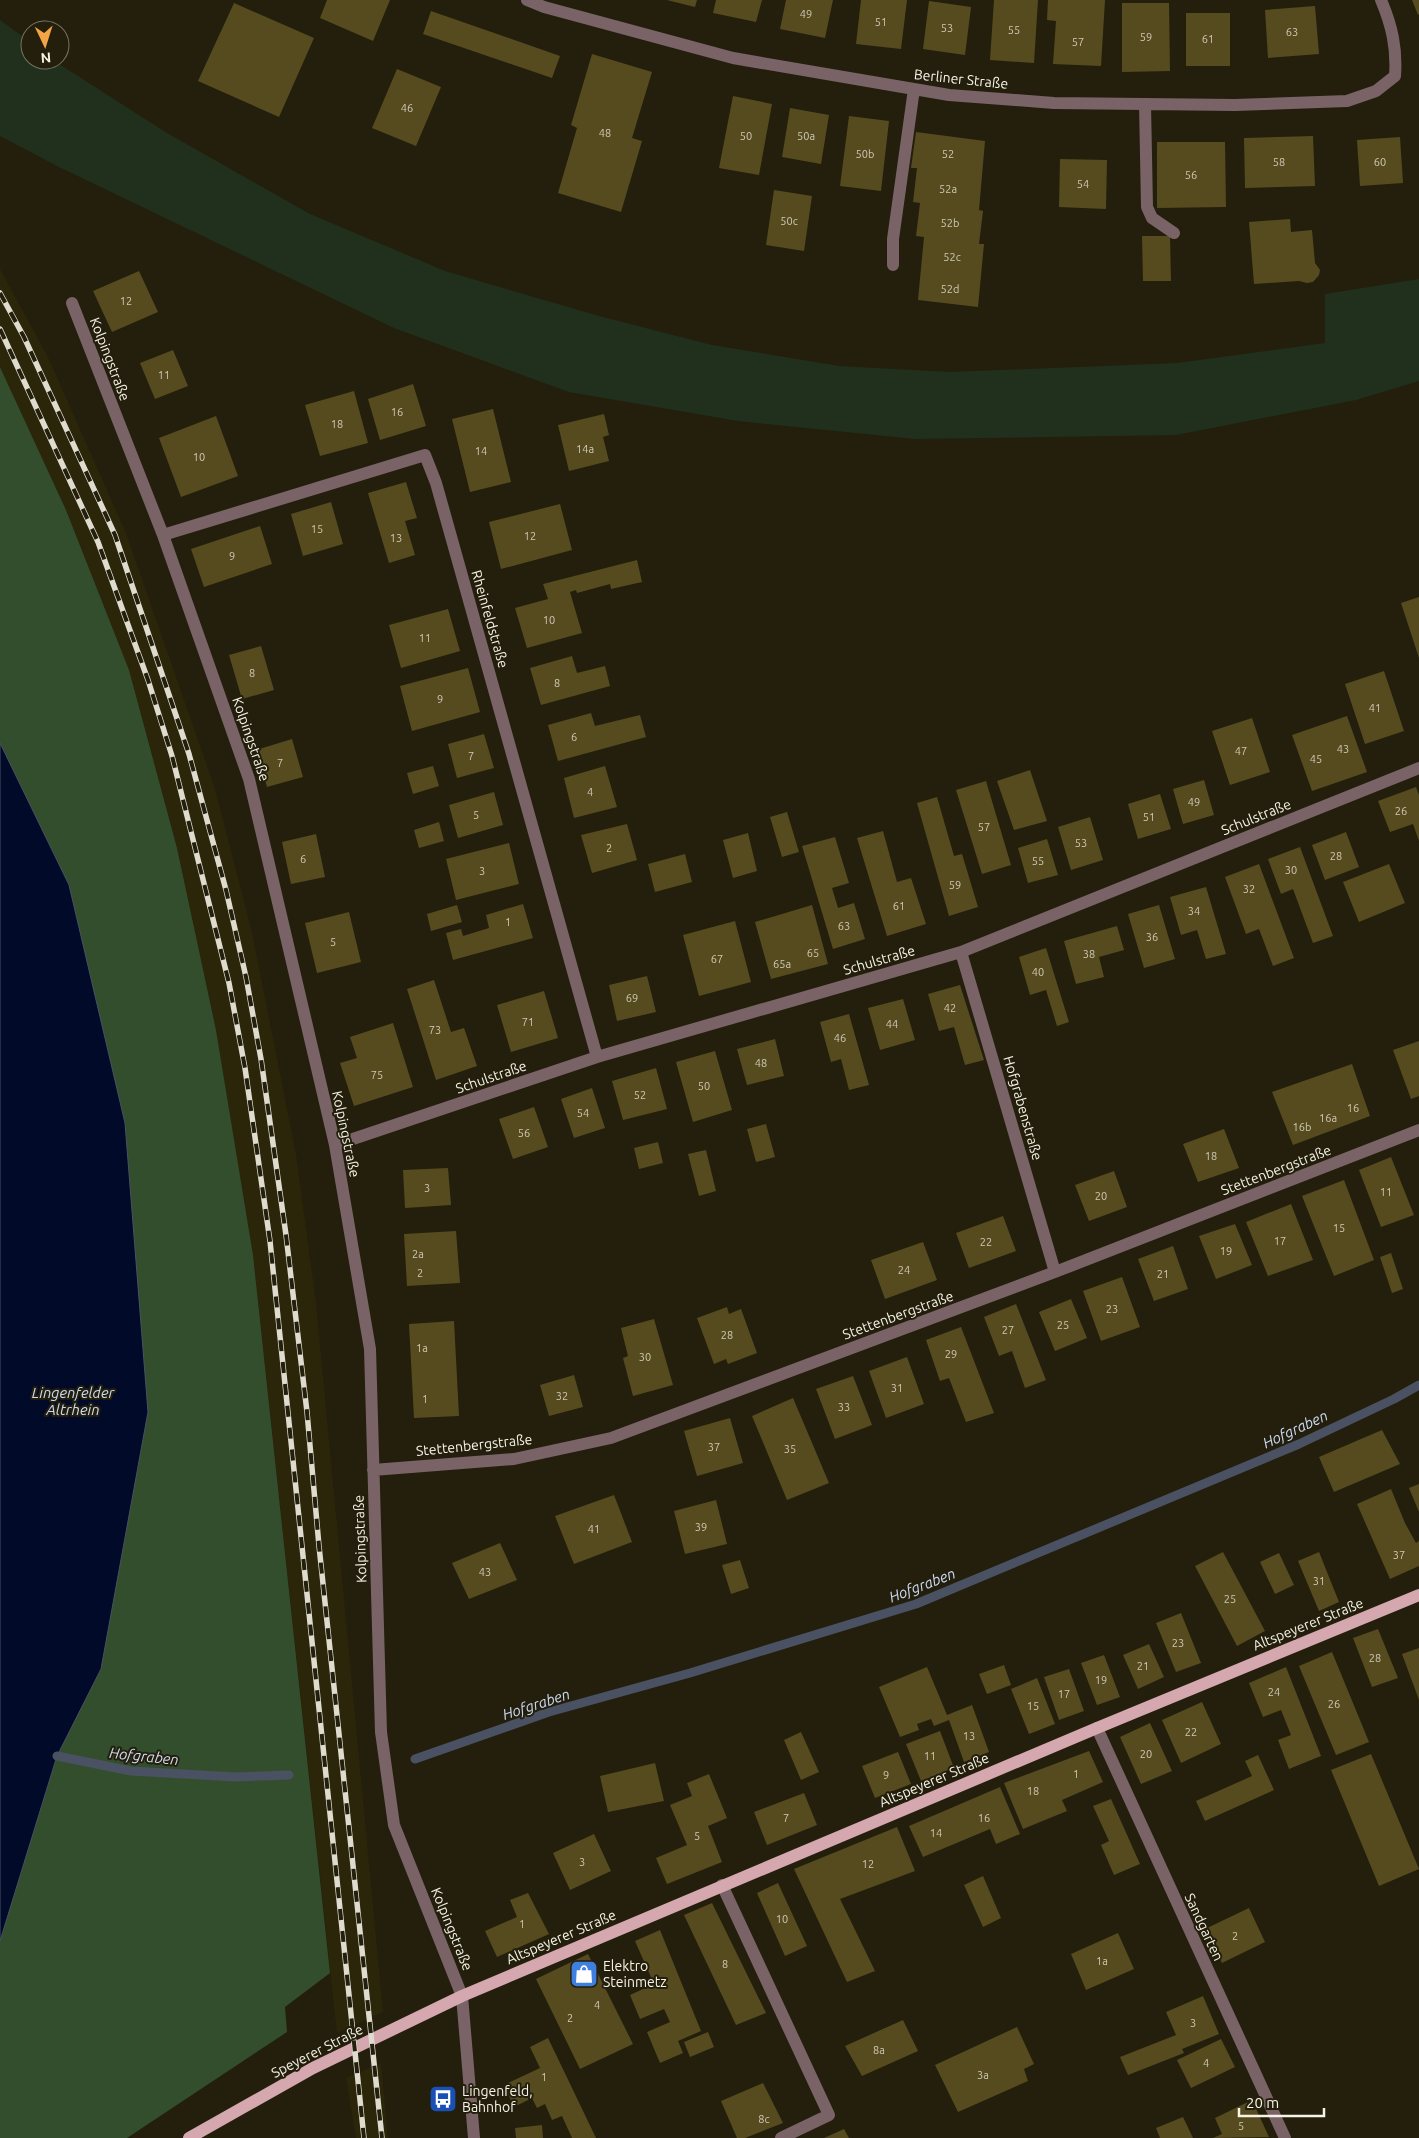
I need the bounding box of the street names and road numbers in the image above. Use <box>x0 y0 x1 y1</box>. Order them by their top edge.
street label: Berliner Straße <box>913 66 1009 92</box>
street label: Kolpingstraße <box>87 315 133 403</box>
street label: Rheinfeldstraße <box>468 568 512 670</box>
street label: Kolpingstraße <box>229 695 273 783</box>
street label: Schulstraße <box>1219 796 1293 838</box>
street label: Schulstraße <box>841 942 917 978</box>
street label: Hofgrabenstraße <box>1000 1054 1046 1162</box>
street label: Schulstraße <box>454 1057 528 1097</box>
street label: Kolpingstraße <box>329 1089 363 1179</box>
street label: Stettenbergstraße <box>1219 1142 1333 1198</box>
street label: Stettenbergstraße <box>840 1288 956 1342</box>
street label: Stettenbergstraße <box>415 1431 533 1459</box>
street label: Kolpingstraße <box>350 1495 370 1583</box>
street label: Altspeyerer Straße <box>1250 1595 1366 1653</box>
street label: Altspeyerer Straße <box>877 1750 991 1810</box>
street label: Kolpingstraße <box>428 1885 476 1973</box>
street label: Sandgarten <box>1181 1891 1227 1963</box>
street label: Altspeyerer Straße <box>504 1907 618 1967</box>
street label: Speyerer Straße <box>268 2021 366 2081</box>

